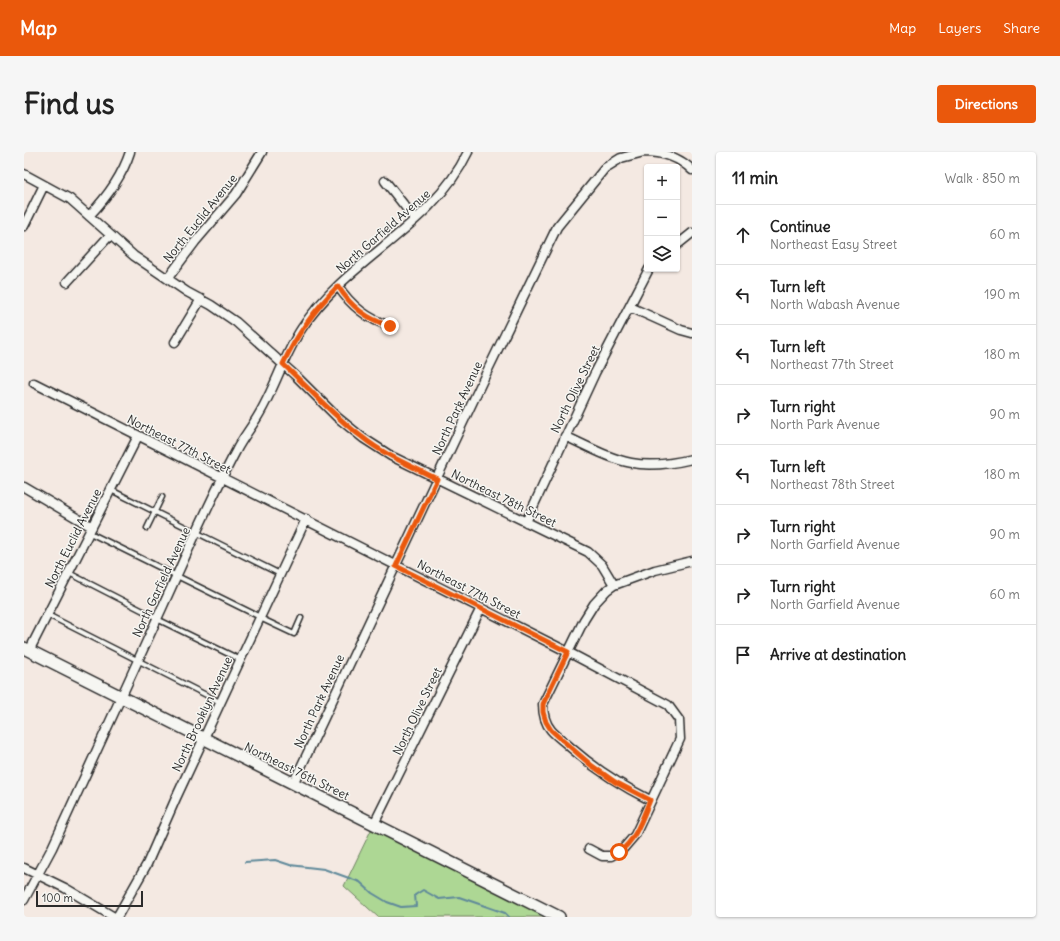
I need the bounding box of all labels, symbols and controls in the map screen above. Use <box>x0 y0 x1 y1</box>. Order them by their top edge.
text: Map <box>20 16 57 40</box>
text: Map <box>889 19 916 37</box>
text: Layers <box>938 19 981 37</box>
text: Share <box>1003 19 1040 37</box>
button: Directions <box>937 85 1036 123</box>
text: Find us <box>24 86 115 122</box>
map controls <box>644 164 680 272</box>
button: + <box>644 164 680 200</box>
text: 11 min <box>732 167 778 189</box>
text: Walk · 850 m <box>945 170 1020 187</box>
street label: North Euclid Avenue <box>160 171 240 265</box>
street label: North Garfield Avenue <box>333 186 433 276</box>
button: − <box>644 200 680 236</box>
text: Continue <box>770 217 831 236</box>
icon: ahead <box>732 224 754 246</box>
text: 60 m <box>989 226 1020 243</box>
button: layers <box>644 236 680 272</box>
text: Northeast Easy Street <box>770 236 897 253</box>
text: Turn left <box>770 277 825 296</box>
icon: left <box>732 284 754 306</box>
text: 190 m <box>984 286 1020 303</box>
text: North Wabash Avenue <box>770 296 900 313</box>
route end <box>381 317 399 335</box>
text: Turn left <box>770 337 825 356</box>
street label: North Olive Street <box>547 343 603 435</box>
icon: left <box>732 344 754 366</box>
text: 180 m <box>984 346 1020 363</box>
text: Northeast 77th Street <box>770 356 894 373</box>
street label: North Park Avenue <box>429 359 485 457</box>
text: Turn right <box>770 397 835 416</box>
icon: right <box>732 404 754 426</box>
text: 90 m <box>989 406 1020 423</box>
street label: Northeast 77th Street <box>125 411 233 477</box>
text: North Park Avenue <box>770 416 880 433</box>
text: Turn left <box>770 457 825 476</box>
icon: left <box>732 464 754 486</box>
street label: Northeast 78th Street <box>449 466 559 530</box>
text: 180 m <box>984 466 1020 483</box>
text: Northeast 78th Street <box>770 476 895 493</box>
street label: North Euclid Avenue <box>42 486 104 590</box>
text: Turn right <box>770 517 835 536</box>
street label: North Garfield Avenue <box>129 524 193 640</box>
icon: right <box>732 524 754 546</box>
text: 90 m <box>989 526 1020 543</box>
text: North Garfield Avenue <box>770 536 900 553</box>
street label: Northeast 77th Street <box>415 556 523 622</box>
text: Turn right <box>770 577 835 596</box>
icon: right <box>732 584 754 606</box>
text: 60 m <box>989 586 1020 603</box>
text: North Garfield Avenue <box>770 596 900 613</box>
icon: arrive <box>732 644 754 666</box>
text: Arrive at destination <box>770 645 906 664</box>
street label: North Park Avenue <box>291 652 347 750</box>
street label: North Brooklyn Avenue <box>169 654 235 774</box>
street label: North Olive Street <box>389 665 445 757</box>
street label: Northeast 76th Street <box>242 739 352 803</box>
route start <box>610 843 628 861</box>
scale bar <box>36 889 143 908</box>
text: 100 m <box>42 891 73 905</box>

